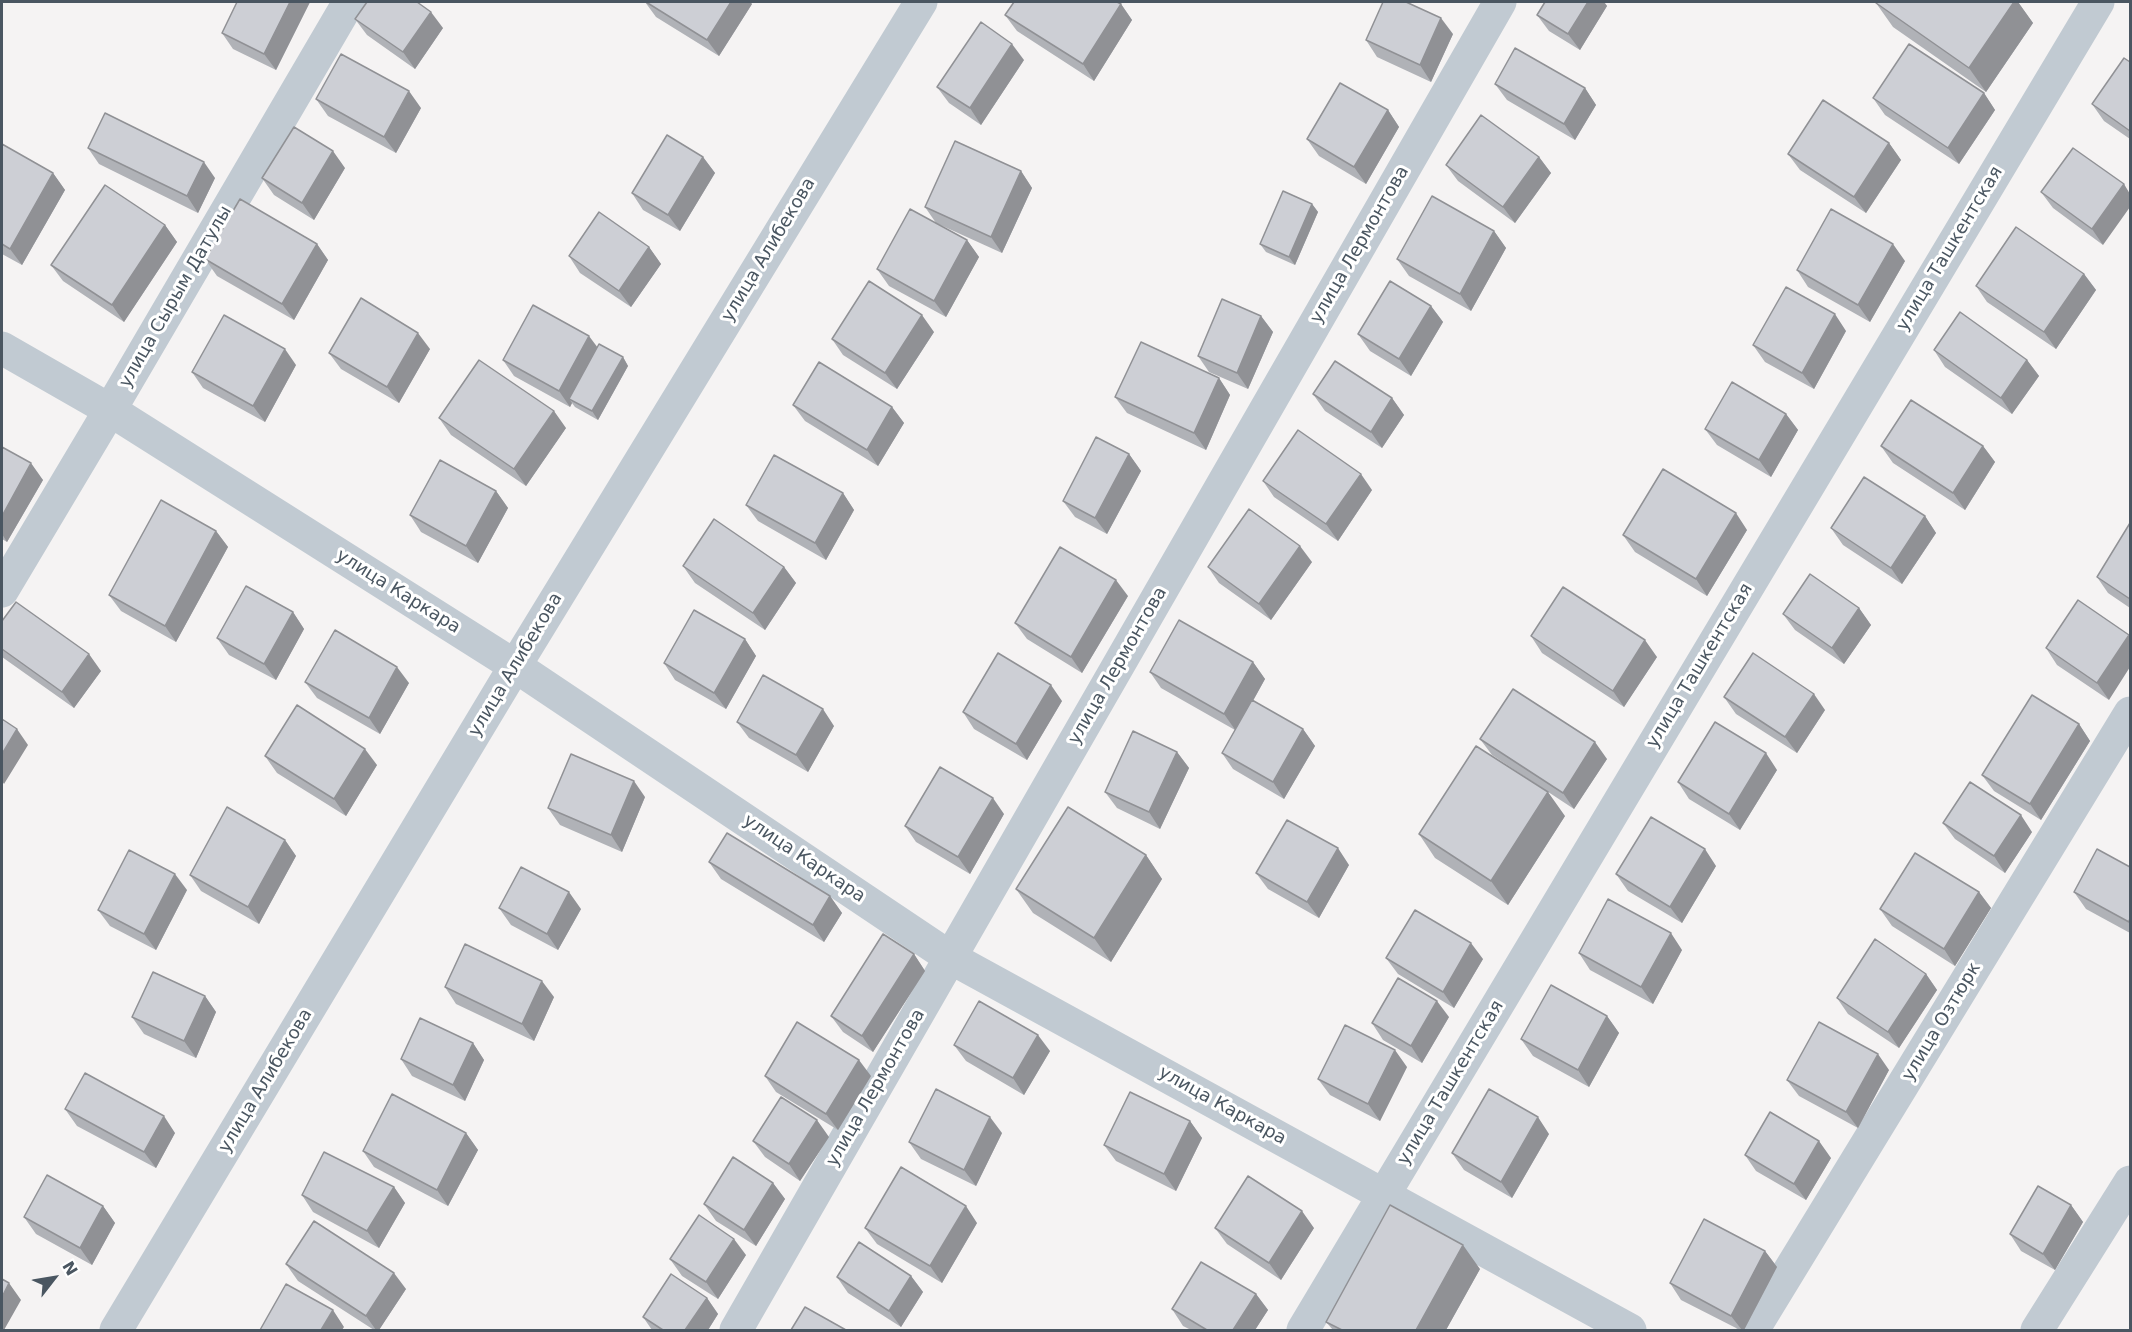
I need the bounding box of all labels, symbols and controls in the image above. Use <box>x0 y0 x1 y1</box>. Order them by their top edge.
street label: улица Лермонтова <box>1306 162 1414 328</box>
street label: улица Ташкентская <box>1892 163 2008 335</box>
street label: улица Алибекова <box>717 174 821 326</box>
street label: улица Сырым Датулы <box>115 202 237 392</box>
street label: улица Каркара <box>332 545 464 639</box>
street label: улица Ташкентская <box>1642 580 1758 752</box>
street label: улица Лермонтова <box>1064 583 1172 749</box>
street label: улица Алибекова <box>464 589 568 741</box>
street label: улица Каркара <box>739 810 869 908</box>
street label: улица Озтюрк <box>1898 959 1986 1085</box>
street label: улица Ташкентская <box>1393 997 1509 1169</box>
street label: улица Алибекова <box>214 1005 318 1157</box>
street label: улица Лермонтова <box>822 1005 930 1171</box>
street label: улица Каркара <box>1154 1062 1290 1150</box>
north arrow <box>24 1248 84 1308</box>
text: N <box>58 1258 81 1279</box>

